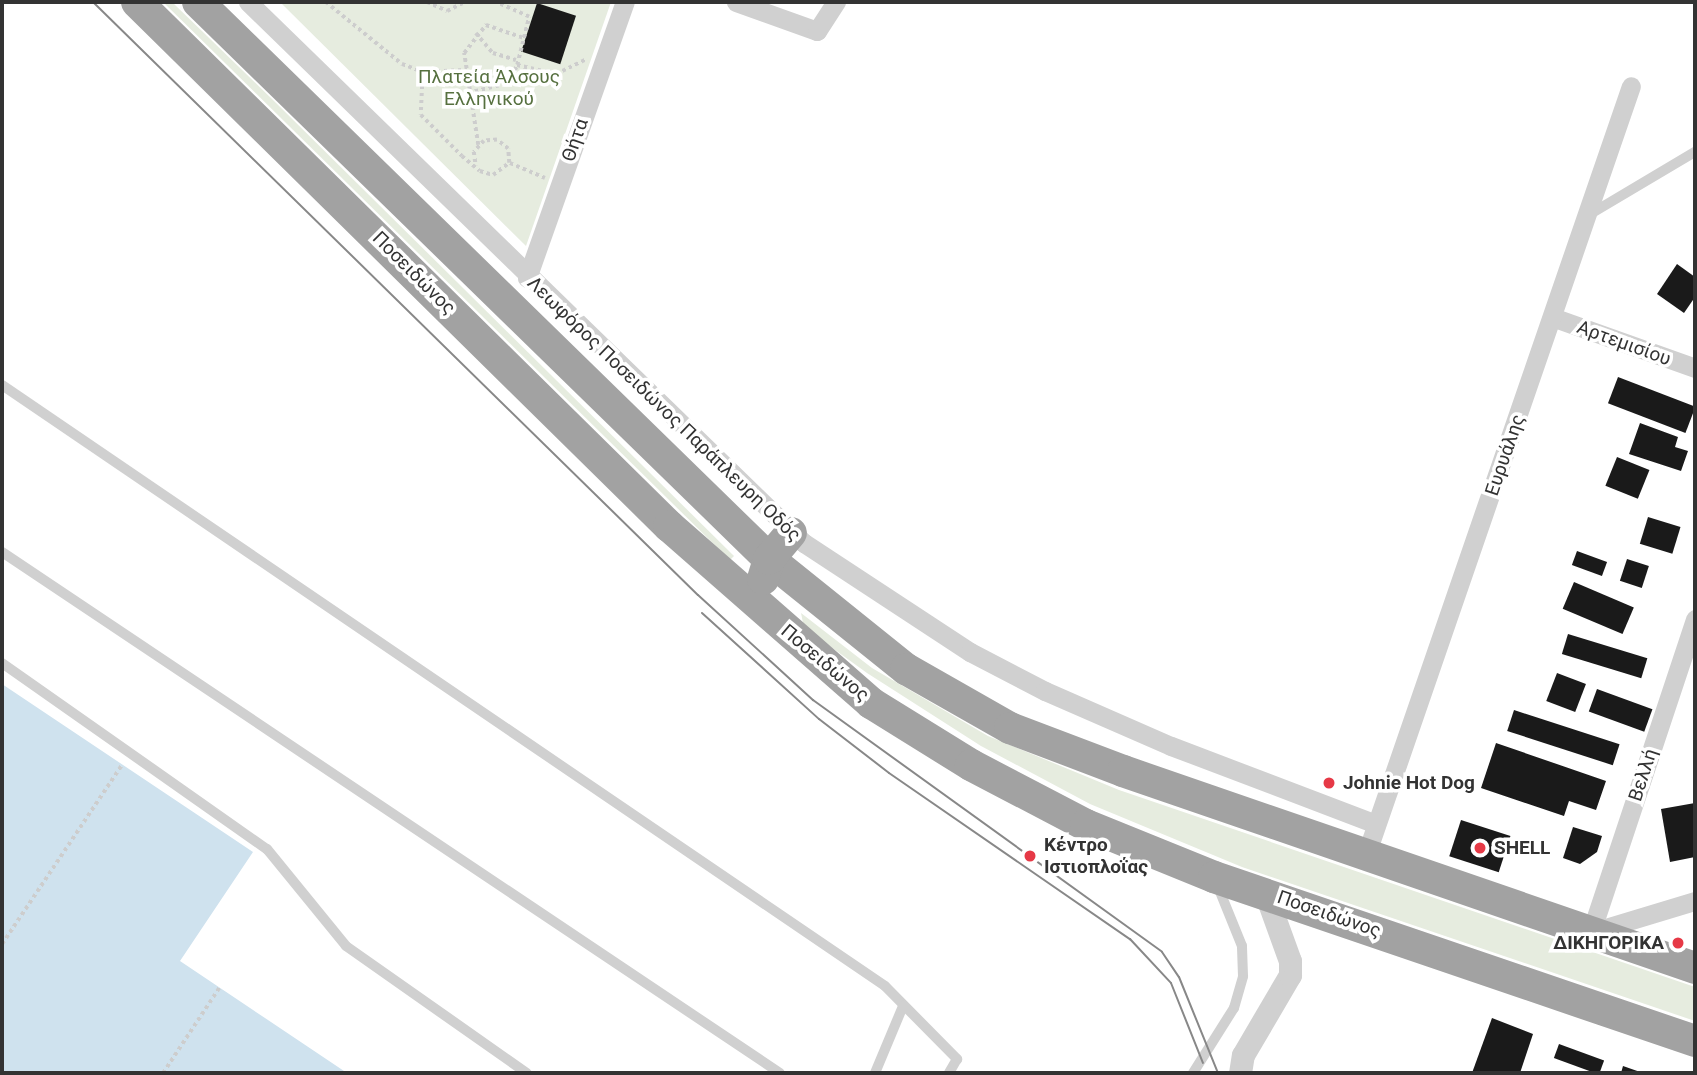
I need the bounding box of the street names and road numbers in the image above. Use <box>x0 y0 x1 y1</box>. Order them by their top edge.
street label: Θήτα <box>557 115 593 165</box>
street label: Ποσειδώνος <box>368 227 460 319</box>
street label: Λεωφόρος Ποσειδώνος Παράπλευρη Οδός <box>522 272 806 546</box>
street label: Αρτεμισίου <box>1574 316 1674 370</box>
street label: Ευρυάλης <box>1480 411 1530 499</box>
street label: Ποσειδώνος <box>776 620 874 706</box>
street label: Βελλή <box>1624 746 1662 804</box>
street label: Ποσειδώνος <box>1274 886 1384 942</box>

